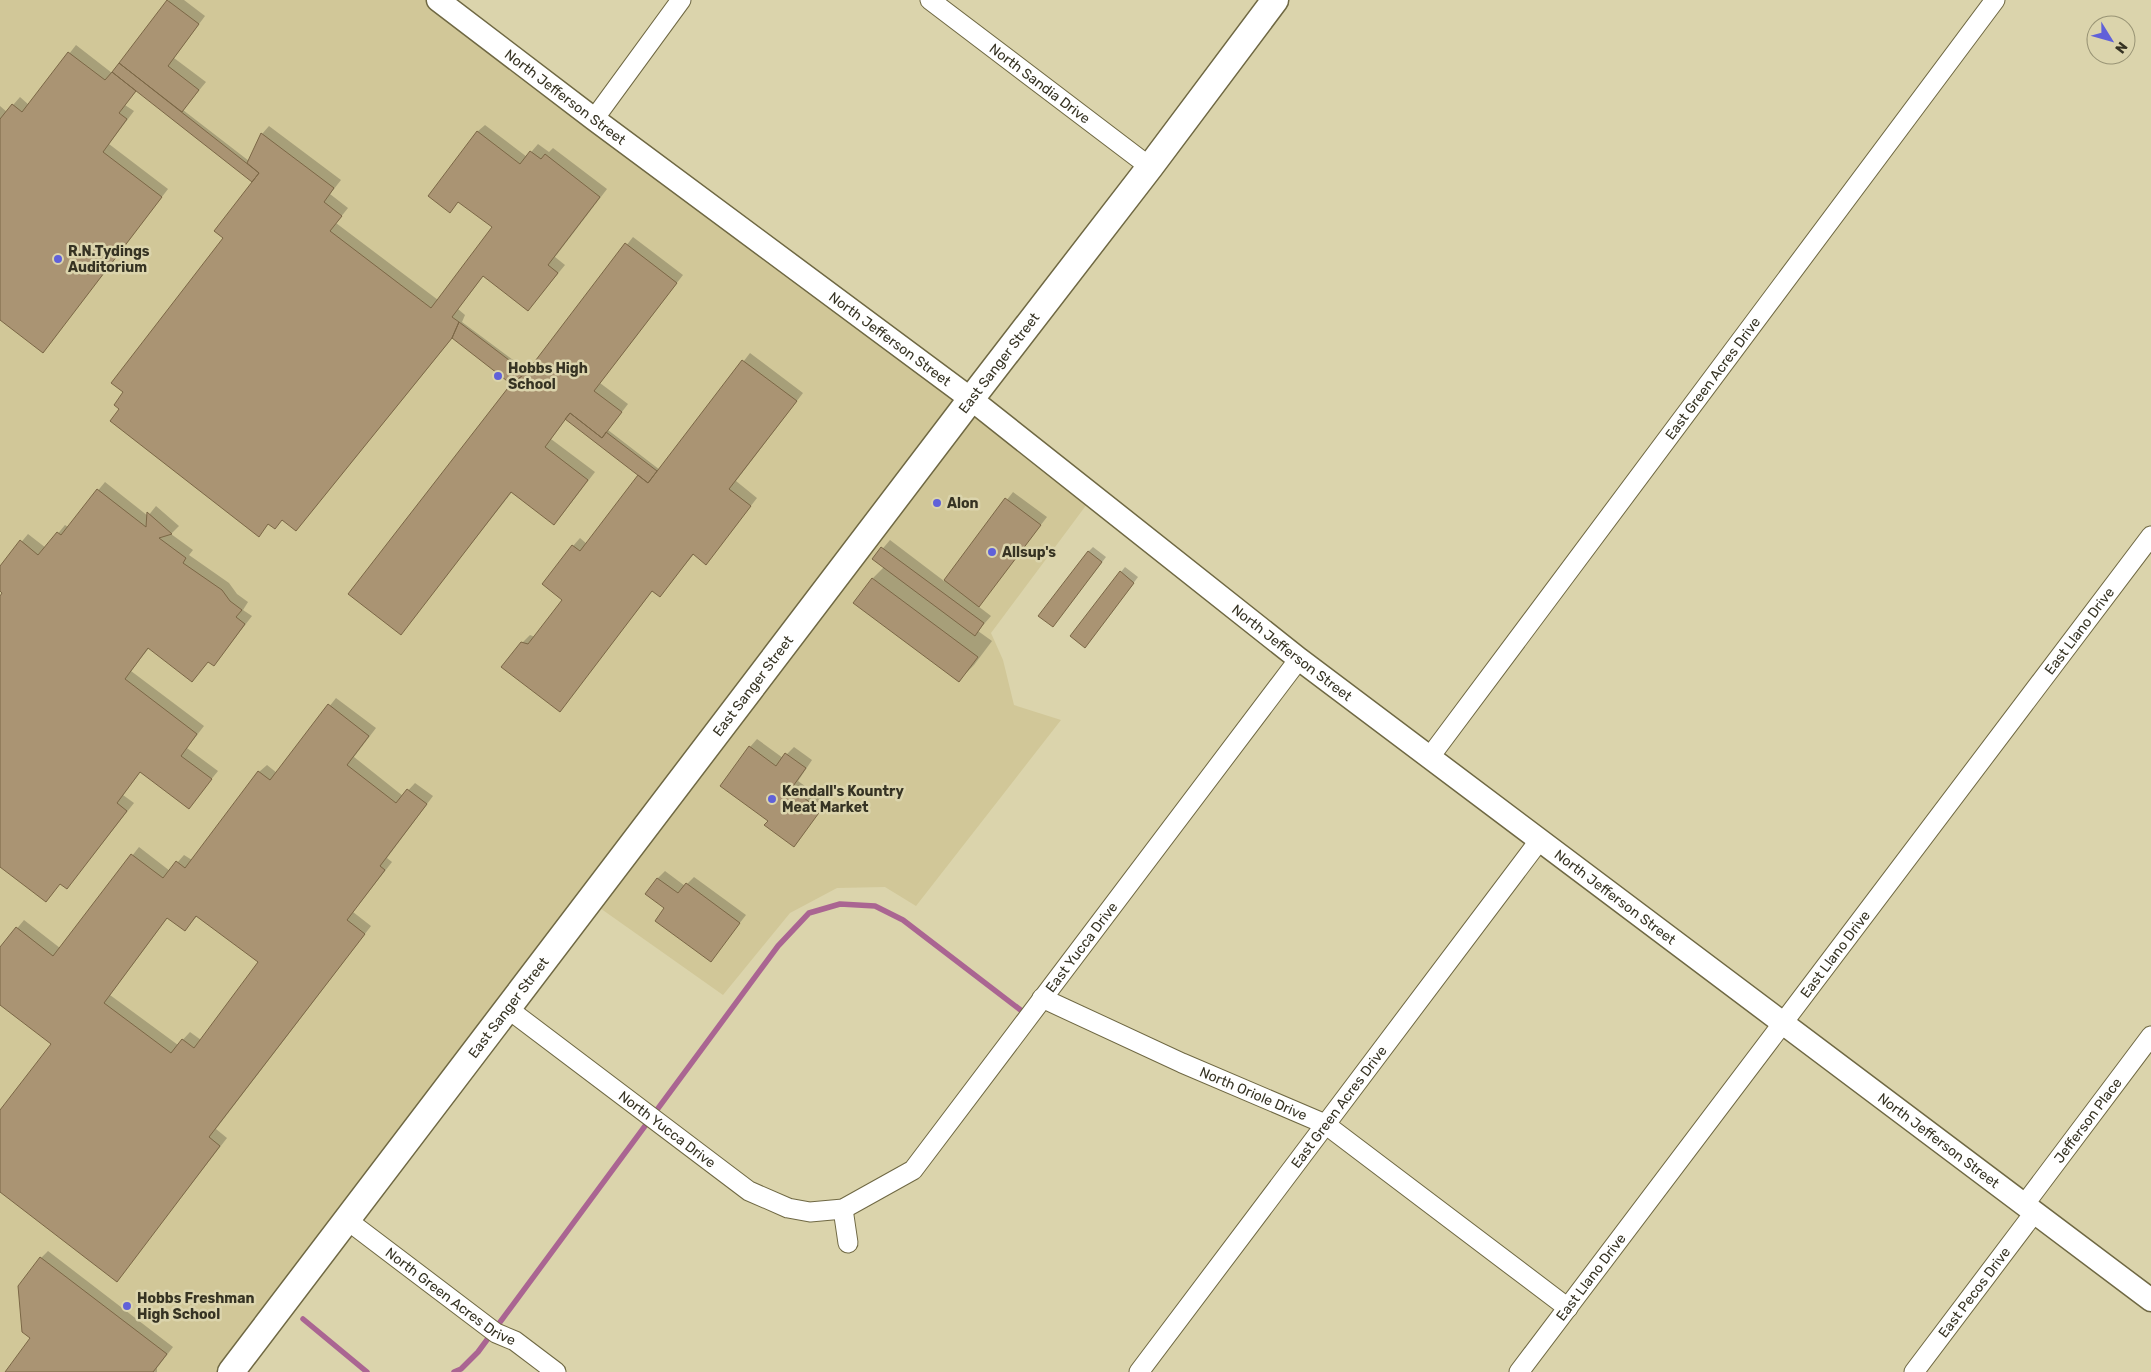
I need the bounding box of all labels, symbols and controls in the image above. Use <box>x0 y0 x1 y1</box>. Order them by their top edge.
north arrow <box>2086 15 2136 65</box>
text: N <box>2111 38 2131 57</box>
street label: North Sandia Drive <box>986 40 1094 127</box>
street label: North Jefferson Street <box>501 46 630 149</box>
place label: R.N.Tydings Auditorium <box>68 243 150 276</box>
marker: R.N.Tydings Auditorium <box>52 253 64 265</box>
street label: North Jefferson Street <box>826 288 955 390</box>
street label: East Sanger Street <box>955 309 1043 417</box>
street label: East Green Acres Drive <box>1661 313 1764 443</box>
place label: Hobbs High School <box>508 360 588 393</box>
marker: Hobbs High School <box>492 370 504 382</box>
place label: Alon <box>947 495 979 512</box>
marker: Alon <box>931 497 943 509</box>
place label: Allsup's <box>1002 544 1056 561</box>
marker: Allsup's <box>986 546 998 558</box>
street label: East Llano Drive <box>2041 584 2118 678</box>
street label: North Jefferson Street <box>1229 601 1356 705</box>
street label: East Sanger Street <box>709 632 797 740</box>
place label: Kendall's Kountry Meat Market <box>782 783 904 816</box>
marker: Kendall's Kountry Meat Market <box>766 793 778 805</box>
street label: North Jefferson Street <box>1551 846 1680 948</box>
street label: East Yucca Drive <box>1042 898 1121 996</box>
street label: East Llano Drive <box>1797 907 1874 1001</box>
street label: East Sanger Street <box>464 953 552 1061</box>
street label: East Green Acres Drive <box>1287 1042 1390 1171</box>
street label: North Oriole Drive <box>1197 1063 1310 1124</box>
street label: Jefferson Place <box>2050 1074 2125 1166</box>
street label: North Yucca Drive <box>615 1087 719 1171</box>
street label: North Jefferson Street <box>1875 1089 2003 1192</box>
street label: East Llano Drive <box>1552 1230 1629 1324</box>
street label: East Pecos Drive <box>1935 1243 2014 1341</box>
street label: North Green Acres Drive <box>382 1244 518 1349</box>
place label: Hobbs Freshman High School <box>137 1290 254 1323</box>
marker: Hobbs Freshman High School <box>121 1300 133 1312</box>

